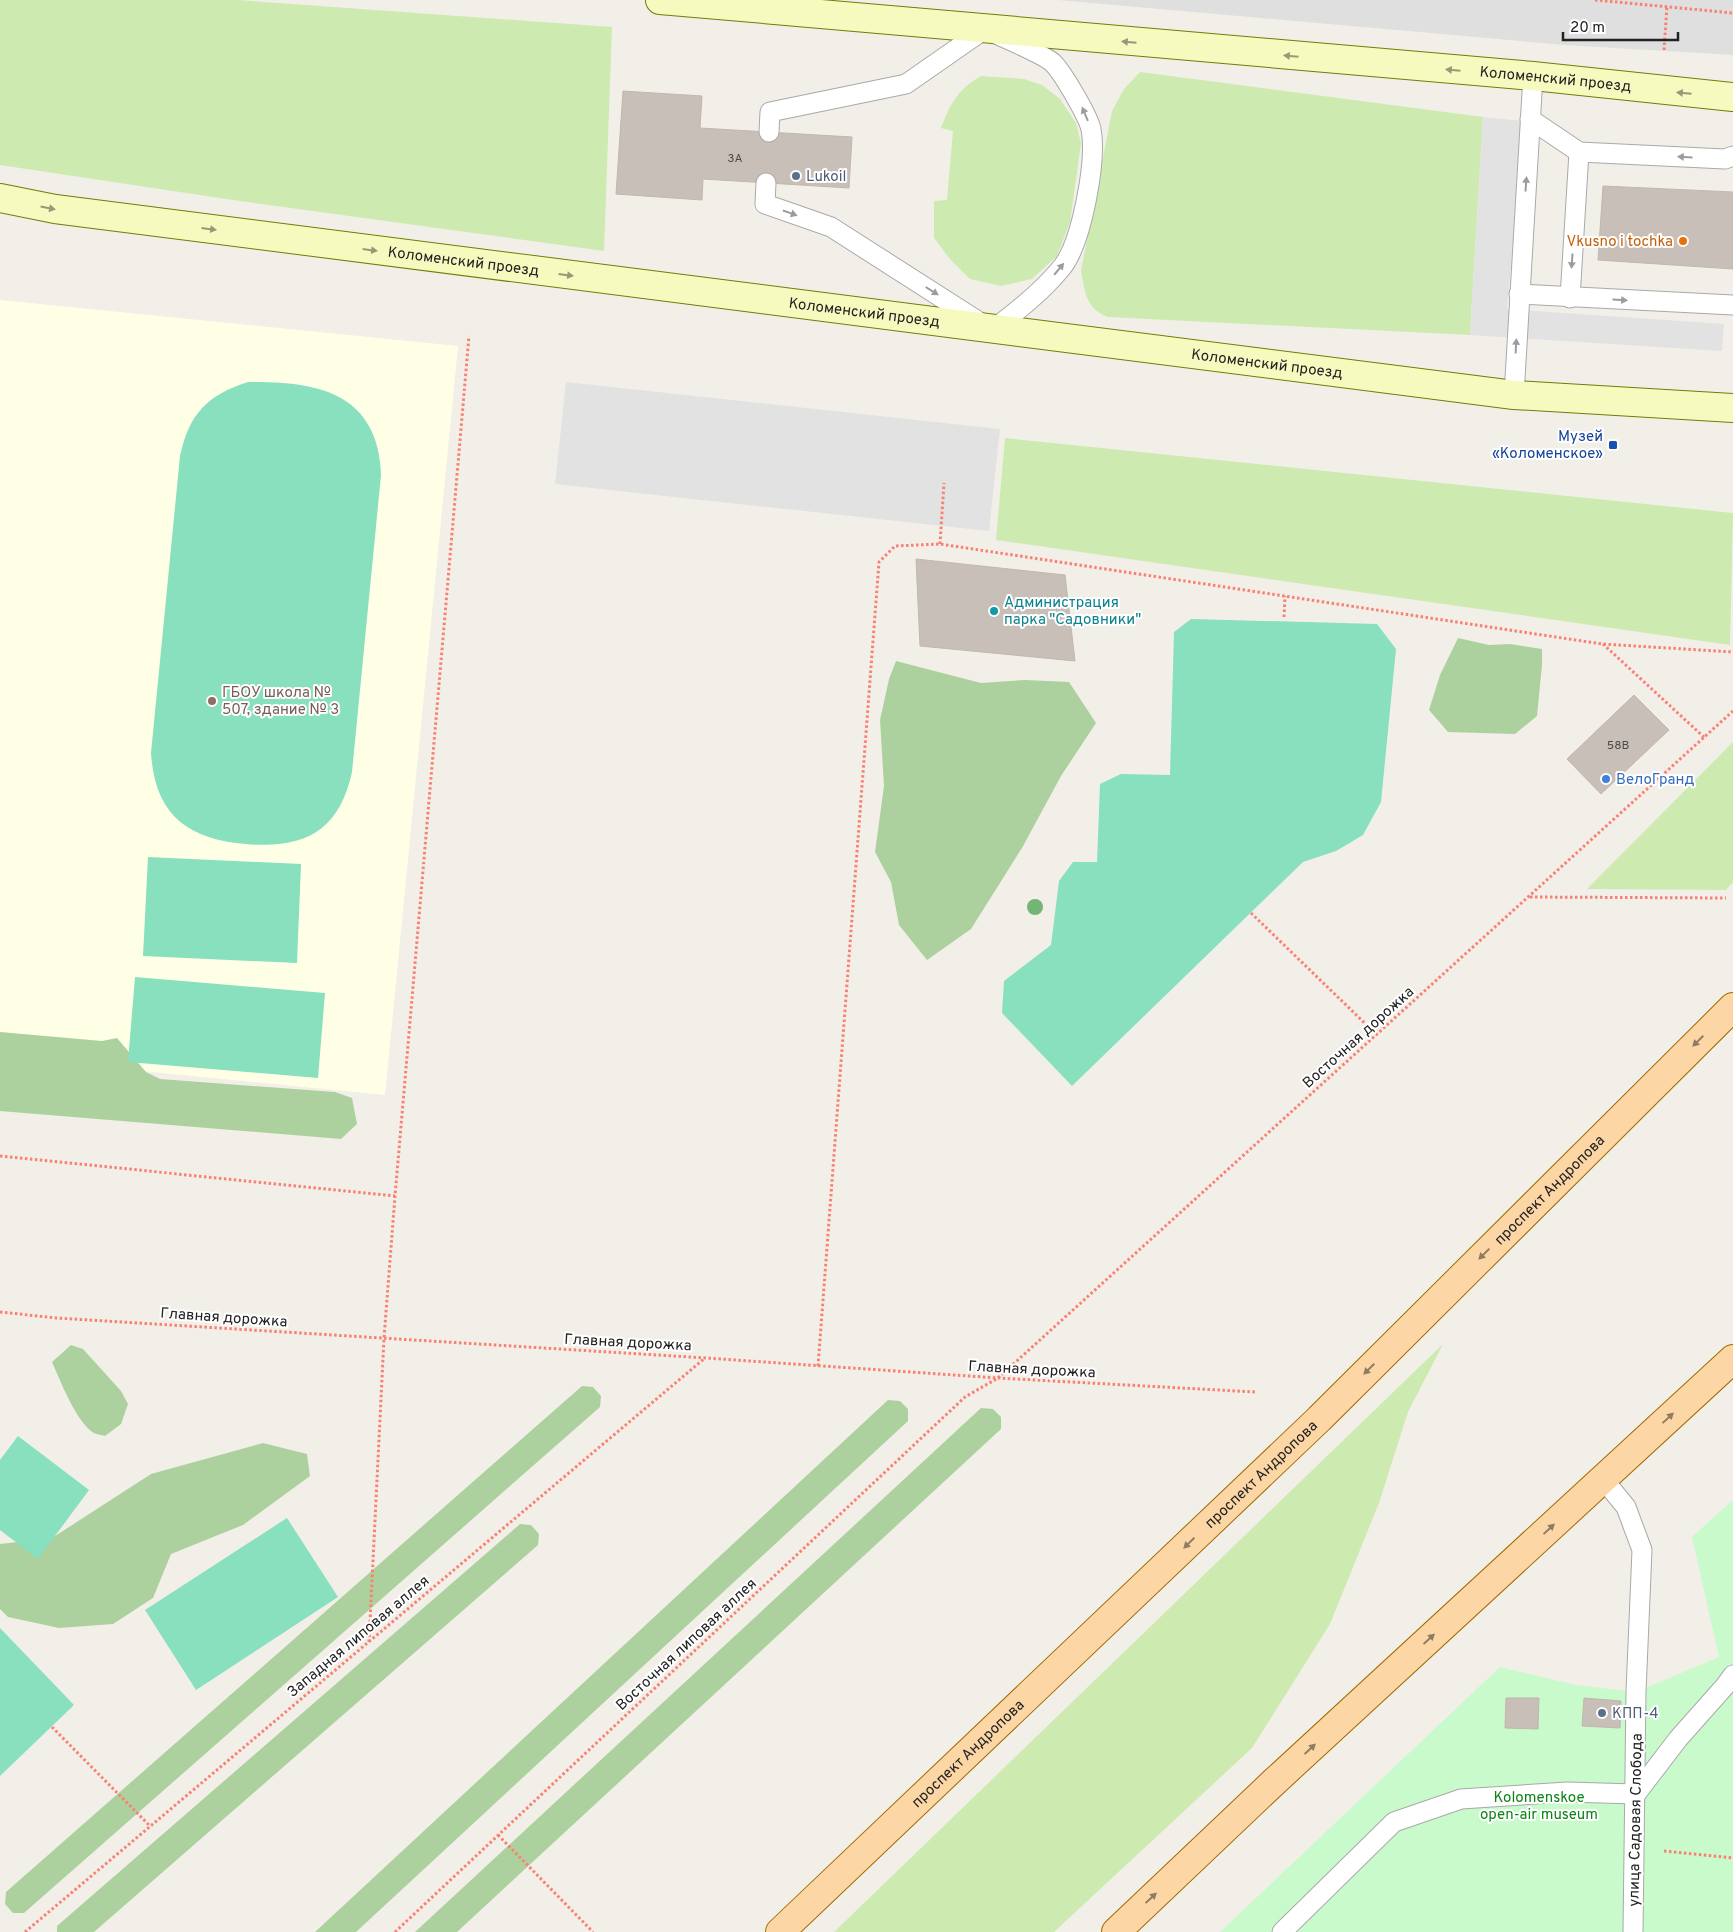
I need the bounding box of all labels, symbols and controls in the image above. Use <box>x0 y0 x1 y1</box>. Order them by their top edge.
scale bar <box>1563 10 1678 42</box>
text: 20 m <box>1570 19 1605 38</box>
one-way arrow <box>1121 37 1137 45</box>
one-way arrow <box>1283 51 1299 59</box>
street label: Коломенский проезд <box>1479 63 1632 97</box>
one-way arrow <box>1445 65 1461 73</box>
one-way arrow <box>1676 88 1692 96</box>
one-way arrow <box>1080 107 1088 121</box>
house number: 3А <box>727 151 743 167</box>
one-way arrow <box>1676 152 1692 160</box>
place label: Lukoil <box>806 168 846 187</box>
marker: Lukoil <box>790 170 802 182</box>
one-way arrow <box>1522 175 1530 191</box>
one-way arrow <box>40 204 56 212</box>
one-way arrow <box>783 210 798 217</box>
one-way arrow <box>201 225 217 233</box>
place label: Vkusno i tochka <box>1567 233 1673 252</box>
marker: Vkusno i tochka <box>1677 235 1689 247</box>
street label: Коломенский проезд <box>387 244 540 282</box>
one-way arrow <box>362 246 378 254</box>
one-way arrow <box>1568 253 1576 269</box>
one-way arrow <box>1054 263 1065 276</box>
one-way arrow <box>558 271 574 279</box>
one-way arrow <box>925 287 939 296</box>
street label: Коломенский проезд <box>787 295 941 333</box>
one-way arrow <box>1613 296 1629 304</box>
one-way arrow <box>1513 338 1521 354</box>
street label: Коломенский проезд <box>1190 346 1344 384</box>
place label: Музей «Коломенское» <box>1492 428 1603 464</box>
marker: Музей «Коломенское» <box>1607 439 1619 451</box>
place label: Администрация парка "Садовники" <box>1004 594 1141 630</box>
marker: Администрация парка "Садовники" <box>988 605 1000 617</box>
place label: ГБОУ школа № 507, здание № 3 <box>222 684 339 720</box>
marker: ГБОУ школа № 507, здание № 3 <box>206 695 218 707</box>
house number: 58В <box>1607 738 1629 754</box>
place label: ВелоГранд <box>1616 771 1695 790</box>
marker: ВелоГранд <box>1600 773 1612 785</box>
street label: Восточная дорожка <box>1299 983 1419 1093</box>
one-way arrow <box>1693 1035 1705 1047</box>
street label: проспект Андропова <box>1491 1132 1610 1250</box>
one-way arrow <box>1478 1248 1490 1260</box>
street label: Главная дорожка <box>160 1305 288 1332</box>
street label: Главная дорожка <box>564 1331 692 1356</box>
street label: Главная дорожка <box>968 1358 1096 1383</box>
one-way arrow <box>1363 1363 1375 1375</box>
one-way arrow <box>1662 1413 1675 1424</box>
street label: проспект Андропова <box>1202 1417 1322 1533</box>
one-way arrow <box>1542 1523 1554 1535</box>
one-way arrow <box>1183 1537 1195 1549</box>
street label: Западная липовая аллея <box>284 1572 434 1702</box>
street label: Восточная липовая аллея <box>613 1575 761 1715</box>
one-way arrow <box>1423 1633 1435 1645</box>
street label: проспект Андропова <box>908 1696 1029 1813</box>
place label: КПП-4 <box>1612 1705 1659 1724</box>
marker: КПП-4 <box>1596 1707 1608 1719</box>
street label: улица Садовая Слобода <box>1625 1733 1648 1907</box>
one-way arrow <box>1303 1743 1315 1755</box>
park label: Kolomenskoe open-air museum <box>1480 1789 1598 1825</box>
one-way arrow <box>1145 1892 1157 1904</box>

